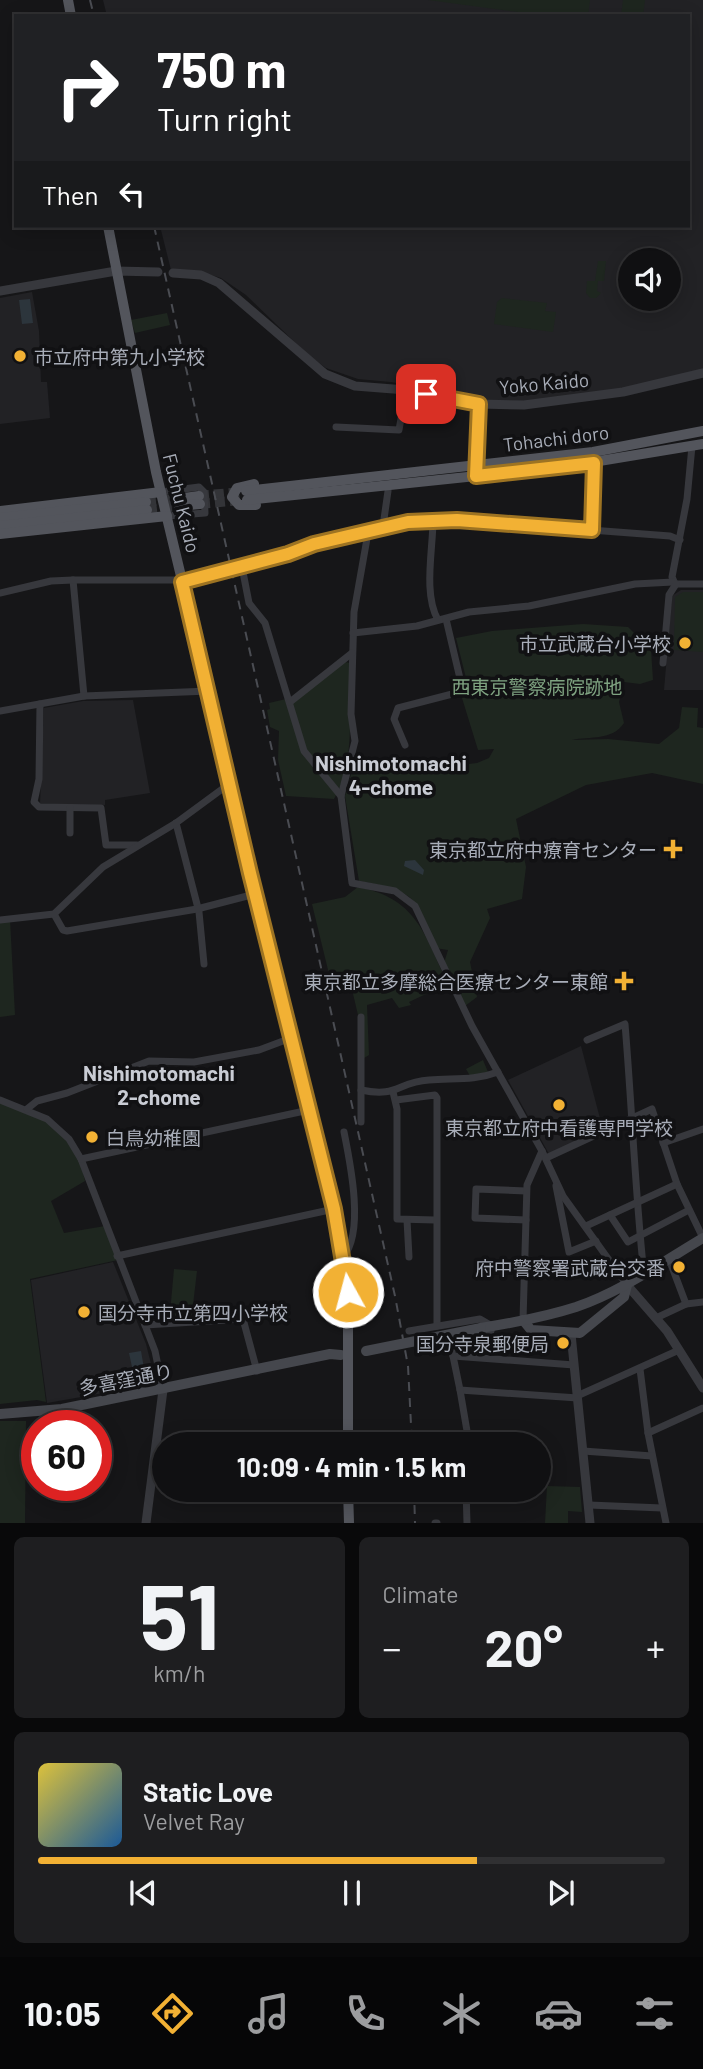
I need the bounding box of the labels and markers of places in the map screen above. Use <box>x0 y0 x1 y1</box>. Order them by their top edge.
place label: 市立府中第九小学校 <box>34 345 205 368</box>
marker: 市立府中第九小学校 <box>12 348 28 364</box>
pin <box>396 364 456 424</box>
place label: 市立武蔵台小学校 <box>519 632 671 655</box>
marker: 市立武蔵台小学校 <box>677 635 693 651</box>
place label: 東京都立府中療育センター <box>429 838 657 861</box>
marker: 東京都立府中療育センター <box>663 839 683 859</box>
place label: 東京都立多摩総合医療センター東館 <box>304 970 608 993</box>
marker: 東京都立多摩総合医療センター東館 <box>614 971 634 991</box>
marker: 東京都立府中看護専門学校 <box>551 1097 567 1113</box>
place label: 東京都立府中看護専門学校 <box>445 1116 673 1139</box>
place label: 白鳥幼稚園 <box>106 1126 201 1149</box>
marker: 白鳥幼稚園 <box>84 1129 100 1145</box>
place label: 府中警察署武蔵台交番 <box>475 1256 665 1279</box>
marker: 府中警察署武蔵台交番 <box>671 1259 687 1275</box>
place label: 国分寺市立第四小学校 <box>98 1301 288 1324</box>
marker: 国分寺市立第四小学校 <box>76 1304 92 1320</box>
place label: 国分寺泉郵便局 <box>416 1332 549 1355</box>
marker: 国分寺泉郵便局 <box>555 1335 571 1351</box>

